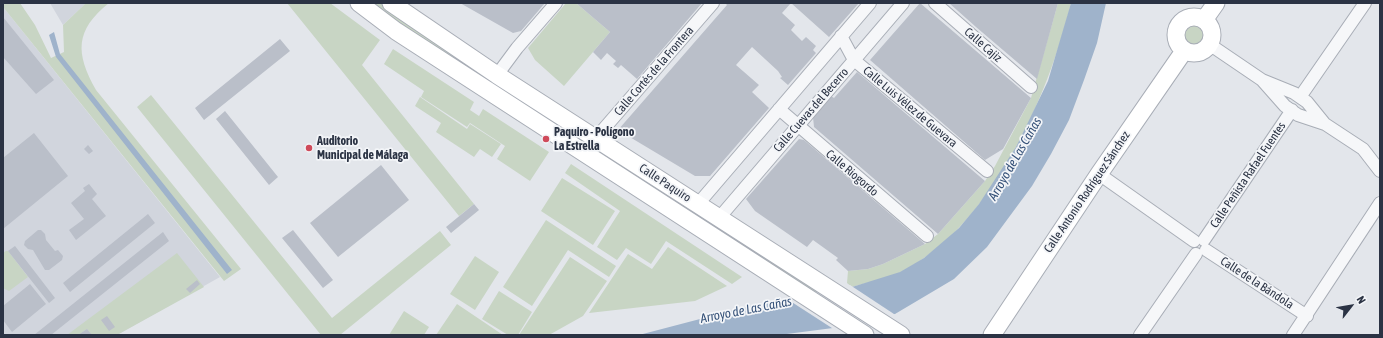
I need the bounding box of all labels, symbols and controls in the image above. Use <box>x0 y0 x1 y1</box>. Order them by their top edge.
street label: Calle Cortés de la Frontera <box>611 23 697 119</box>
street label: Calle Cajiz <box>961 25 1005 65</box>
street label: Calle Luis Vélez de Guevara <box>860 63 960 151</box>
street label: Calle Cuevas del Becerro <box>771 65 851 155</box>
water label: Arroyo de Las Cañas <box>985 115 1045 203</box>
street label: Calle Peñista Rafael Fuentes <box>1207 119 1289 231</box>
place label: Paquiro - Polígono La Estrella <box>554 125 634 153</box>
street label: Calle Antonio Rodríguez Sánchez <box>1041 129 1133 255</box>
place label: Auditorio Municipal de Málaga <box>317 134 408 162</box>
marker: Paquiro - Polígono La Estrella <box>541 134 551 144</box>
marker: Auditorio Municipal de Málaga <box>304 143 314 153</box>
street label: Calle Riogordo <box>823 147 881 199</box>
street label: Calle Paquiro <box>636 161 694 205</box>
street label: Calle de la Bándola <box>1218 254 1296 312</box>
north arrow <box>1331 286 1371 326</box>
water label: Arroyo de Las Cañas <box>699 293 793 327</box>
text: N <box>1354 294 1368 306</box>

